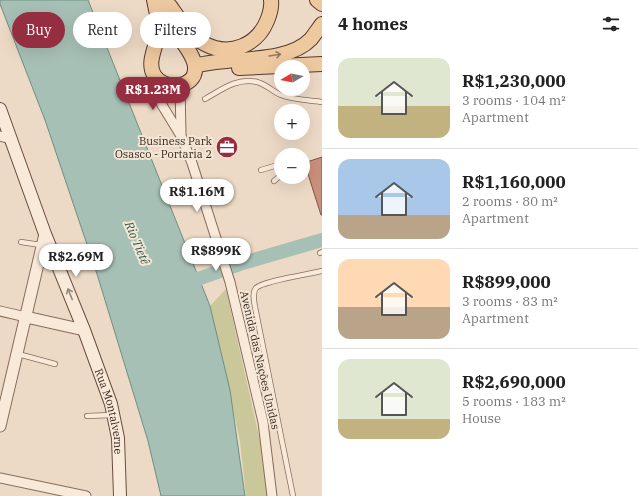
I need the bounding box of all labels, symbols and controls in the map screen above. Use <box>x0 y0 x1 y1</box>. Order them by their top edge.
chip: Buy <box>12 12 65 48</box>
chip: Rent <box>73 12 132 48</box>
chip: Filters <box>140 12 211 48</box>
text: 4 homes <box>338 13 408 35</box>
icon: filters <box>600 13 622 35</box>
one-way arrow <box>268 51 281 59</box>
north arrow <box>274 60 310 96</box>
map controls <box>274 60 310 184</box>
text: R$1,230,000 <box>462 70 566 92</box>
icon: home <box>370 74 418 122</box>
pin: R$1.23M <box>116 77 190 111</box>
text: R$1.23M <box>125 81 181 98</box>
text: 3 rooms · 104 m² <box>462 92 566 109</box>
button: + <box>274 104 310 140</box>
text: Apartment <box>462 109 529 126</box>
place label: Business Park Osasco - Portaria 2 <box>115 134 213 161</box>
office icon: Business Park Osasco - Portaria 2 <box>214 134 240 160</box>
button: − <box>274 148 310 184</box>
text: R$1,160,000 <box>462 171 566 193</box>
icon: home <box>370 175 418 223</box>
pin: R$1.16M <box>160 179 234 213</box>
text: R$1.16M <box>169 183 225 200</box>
text: 2 rooms · 80 m² <box>462 193 558 210</box>
text: Apartment <box>462 210 529 227</box>
water label: Rio Tietê <box>121 218 153 267</box>
pin: R$899K <box>183 238 249 272</box>
text: R$899K <box>191 242 241 259</box>
pin: R$2.69M <box>39 244 113 278</box>
text: R$2.69M <box>48 248 104 265</box>
text: R$899,000 <box>462 271 551 293</box>
icon: home <box>370 275 418 323</box>
one-way arrow <box>65 289 73 301</box>
street label: Avenida das Nações Unidas <box>237 289 283 431</box>
text: 3 rooms · 83 m² <box>462 293 558 310</box>
text: Apartment <box>462 310 529 327</box>
street label: Rua Montalverne <box>92 366 126 455</box>
text: R$2,690,000 <box>462 371 566 393</box>
icon: home <box>370 375 418 423</box>
text: 5 rooms · 183 m² <box>462 393 566 410</box>
text: House <box>462 410 501 427</box>

